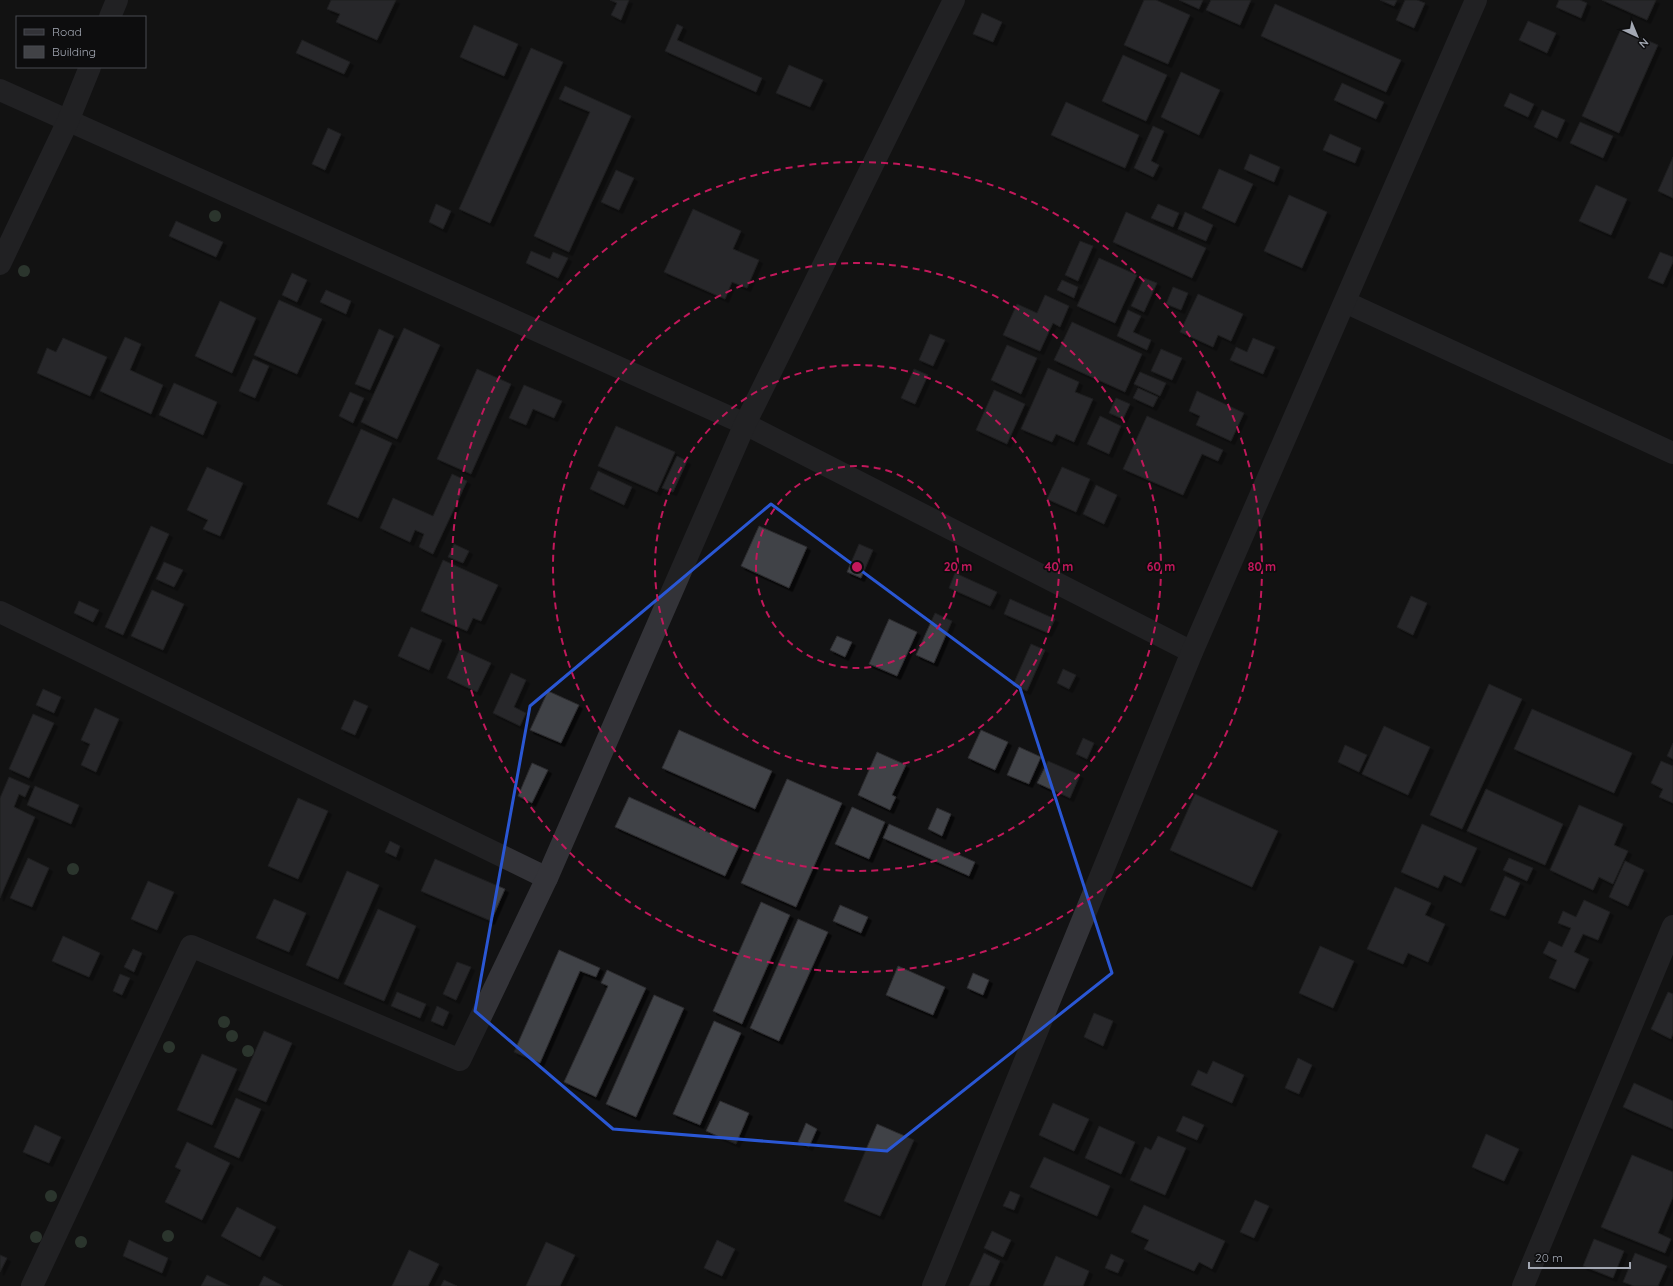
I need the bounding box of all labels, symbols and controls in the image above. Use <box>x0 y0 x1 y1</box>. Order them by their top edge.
legend <box>16 16 146 68</box>
north arrow <box>1617 16 1657 56</box>
text: Road <box>52 24 82 39</box>
text: N <box>1636 35 1652 51</box>
text: Building <box>52 44 96 59</box>
text: 20 m <box>944 559 972 574</box>
text: 40 m <box>1045 559 1073 574</box>
text: 60 m <box>1147 559 1175 574</box>
text: 80 m <box>1248 559 1276 574</box>
centre of rings <box>850 560 864 574</box>
scale bar <box>1529 1244 1630 1270</box>
text: 20 m <box>1535 1250 1563 1265</box>

